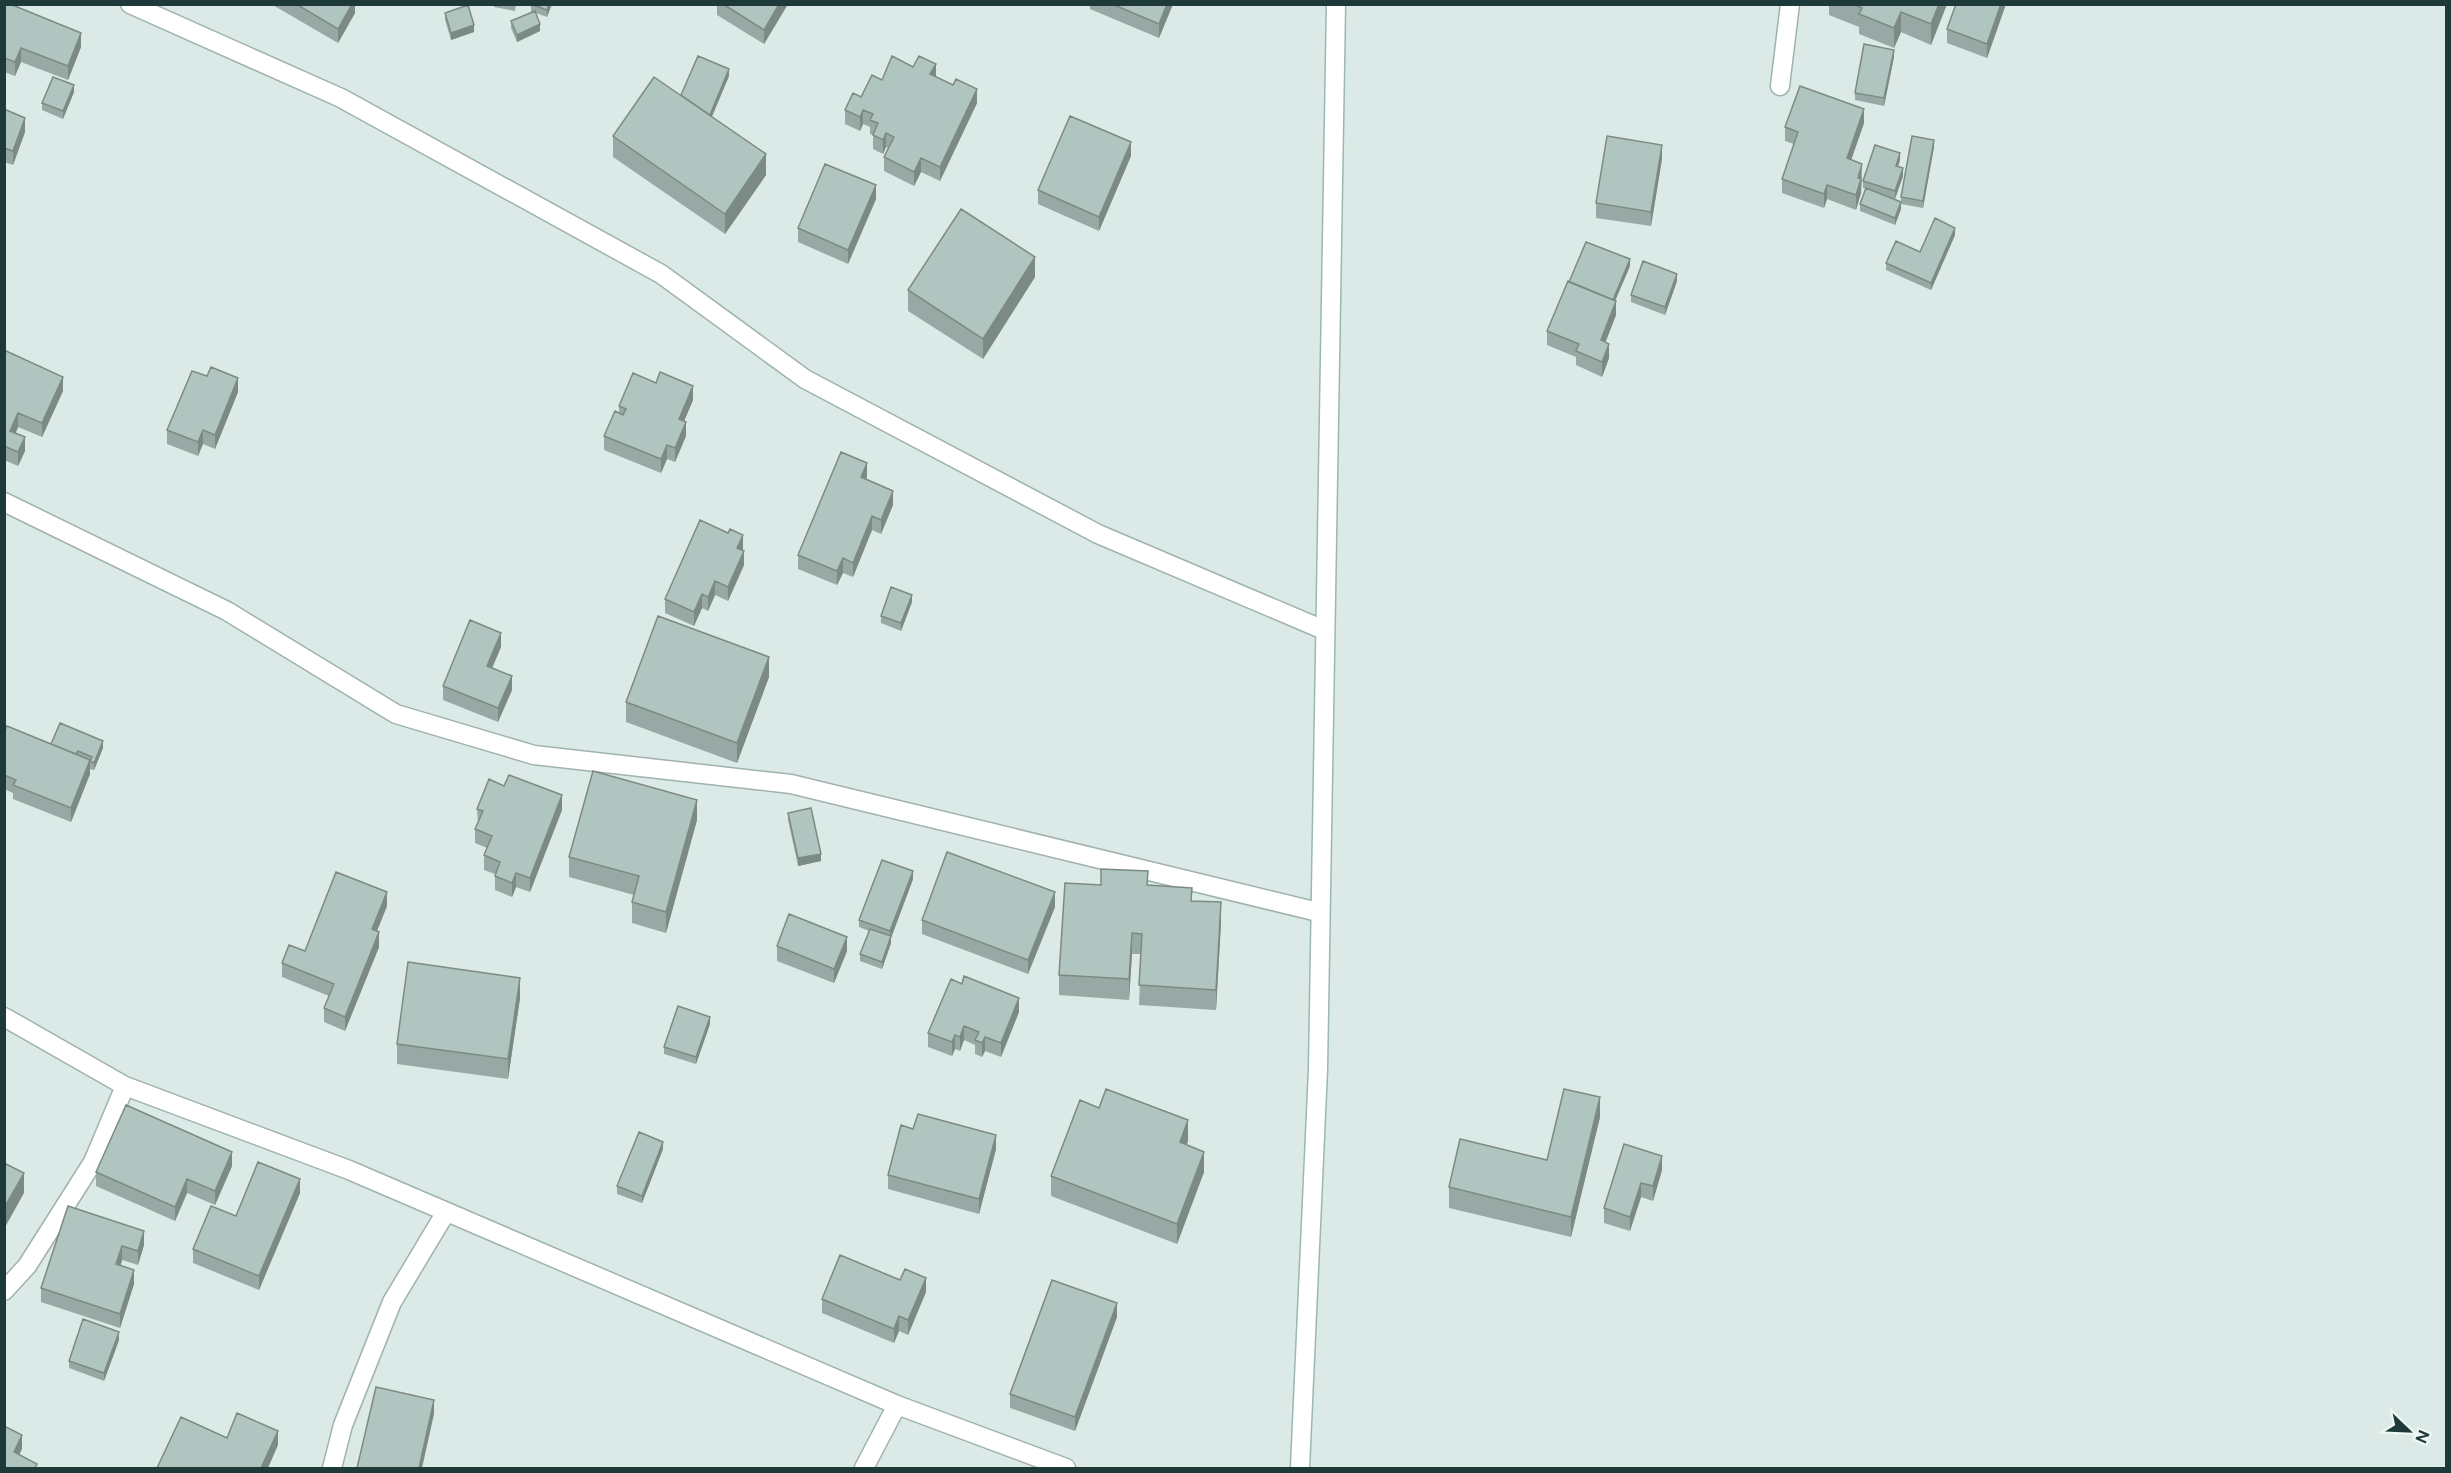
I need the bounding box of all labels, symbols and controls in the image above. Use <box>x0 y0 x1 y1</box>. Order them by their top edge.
north arrow <box>2379 1401 2439 1461</box>
text: N <box>2411 1427 2434 1446</box>

